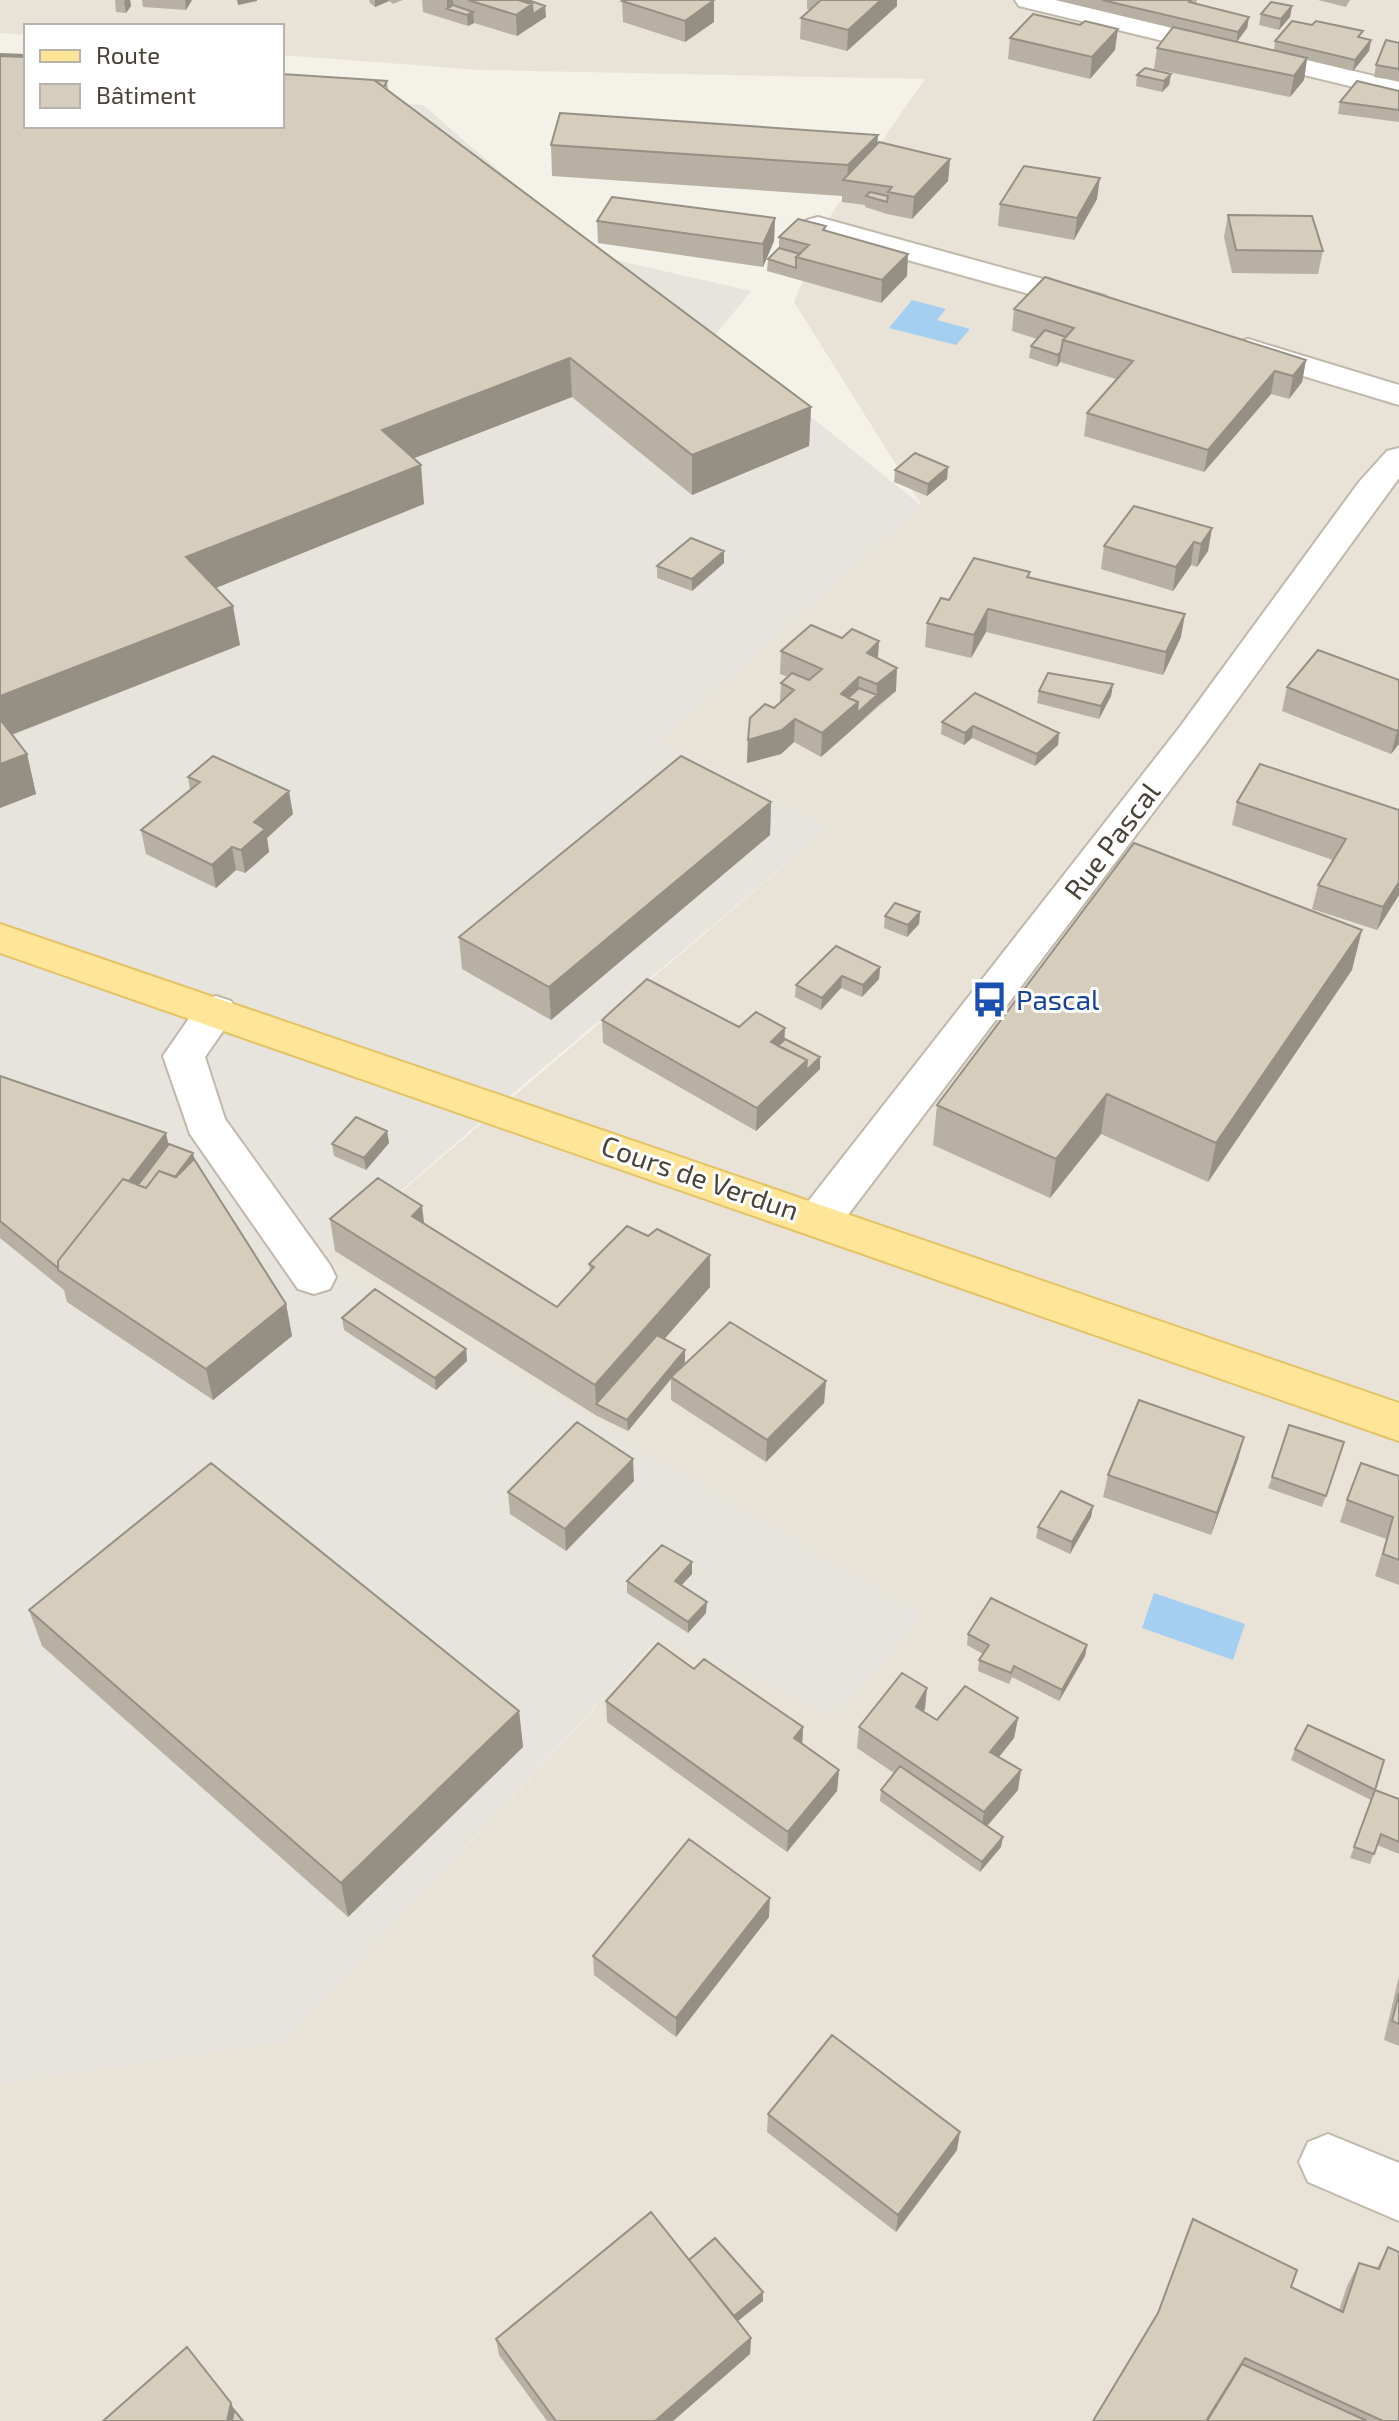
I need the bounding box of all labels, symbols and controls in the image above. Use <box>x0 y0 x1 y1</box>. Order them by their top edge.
legend <box>24 24 284 128</box>
text: Route <box>96 40 160 69</box>
text: Bâtiment <box>96 80 196 109</box>
street label: Rue Pascal <box>1056 775 1167 906</box>
bus stop icon: Pascal <box>971 981 1009 1019</box>
place label: Pascal <box>1016 982 1100 1016</box>
street label: Cours de Verdun <box>597 1127 803 1227</box>

